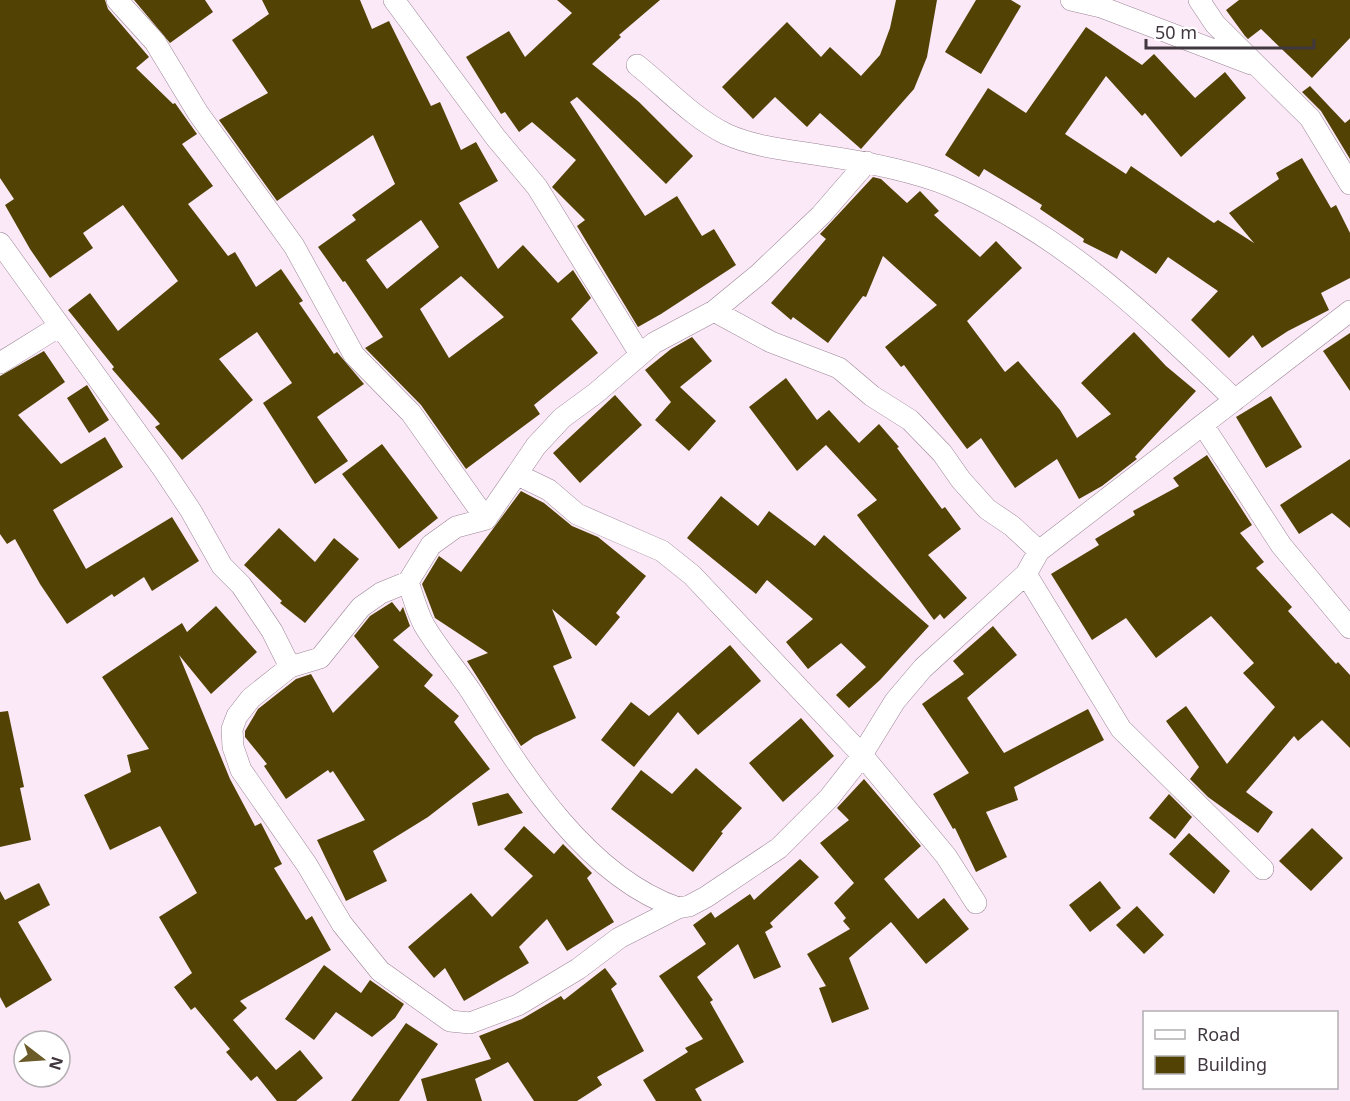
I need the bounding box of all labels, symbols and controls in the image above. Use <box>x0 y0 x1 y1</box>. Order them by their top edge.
scale bar <box>1146 12 1314 50</box>
text: 50 m <box>1155 20 1197 44</box>
legend <box>1143 1011 1338 1089</box>
text: Road <box>1197 1022 1240 1046</box>
north arrow <box>12 1029 72 1089</box>
text: Building <box>1197 1052 1267 1076</box>
text: N <box>44 1054 69 1073</box>

